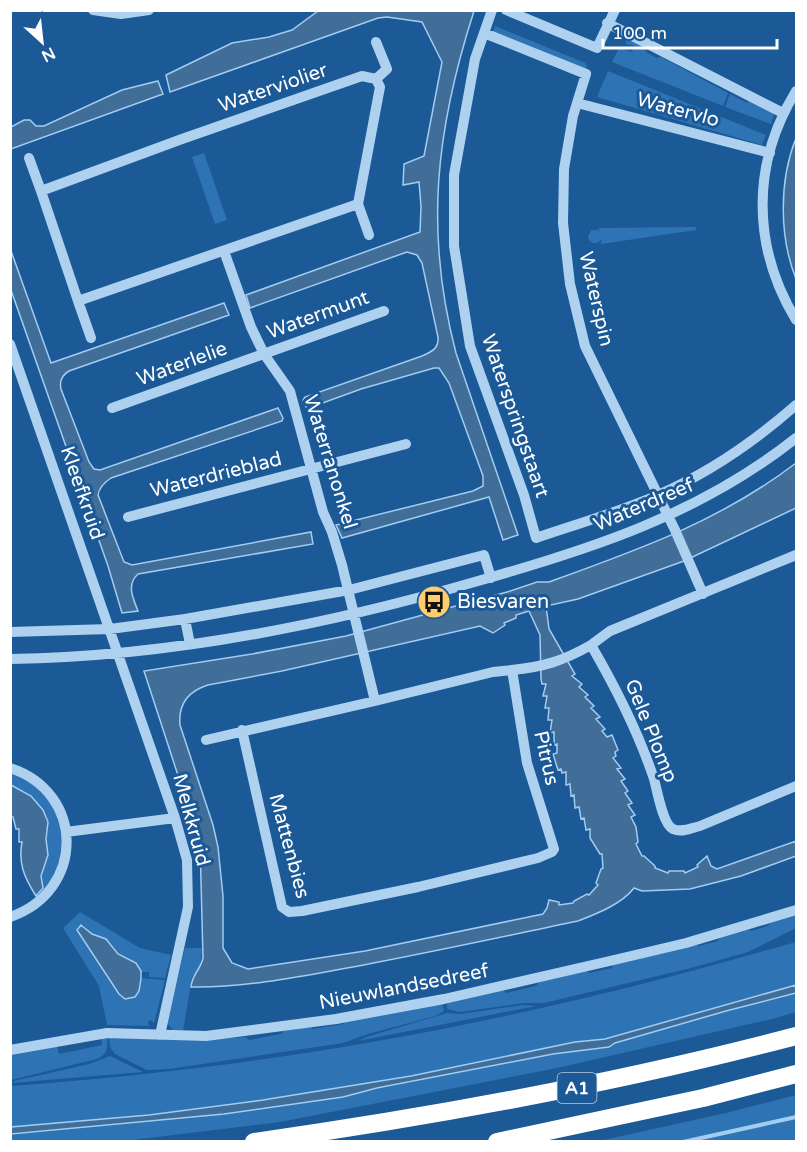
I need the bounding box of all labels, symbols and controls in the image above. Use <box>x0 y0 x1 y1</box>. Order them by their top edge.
north arrow <box>12 12 72 72</box>
scale bar <box>603 12 777 50</box>
text: 100 m <box>612 22 667 44</box>
text: N <box>38 43 59 66</box>
street label: Waterviolier <box>215 58 331 118</box>
street label: Watervlo <box>634 87 722 133</box>
street label: Waterspin <box>573 249 619 349</box>
street label: Watermunt <box>264 285 373 345</box>
street label: Waterspringstaart <box>476 331 554 501</box>
street label: Waterlelie <box>134 337 230 391</box>
street label: Waterranonkel <box>298 392 362 532</box>
street label: Kleefkruid <box>55 443 109 543</box>
street label: Waterdrieblad <box>148 447 284 503</box>
street label: Waterdreef <box>590 473 698 537</box>
bus stop icon: Biesvaren <box>416 584 452 620</box>
place label: Biesvaren <box>457 590 549 614</box>
street label: Gele Plomp <box>619 676 683 786</box>
street label: Pitrus <box>528 728 564 788</box>
street label: Melkkruid <box>167 771 215 869</box>
street label: Mattenbies <box>263 791 315 901</box>
street label: Nieuwlandsedreef <box>317 959 491 1015</box>
road number: A1 <box>558 1073 596 1103</box>

